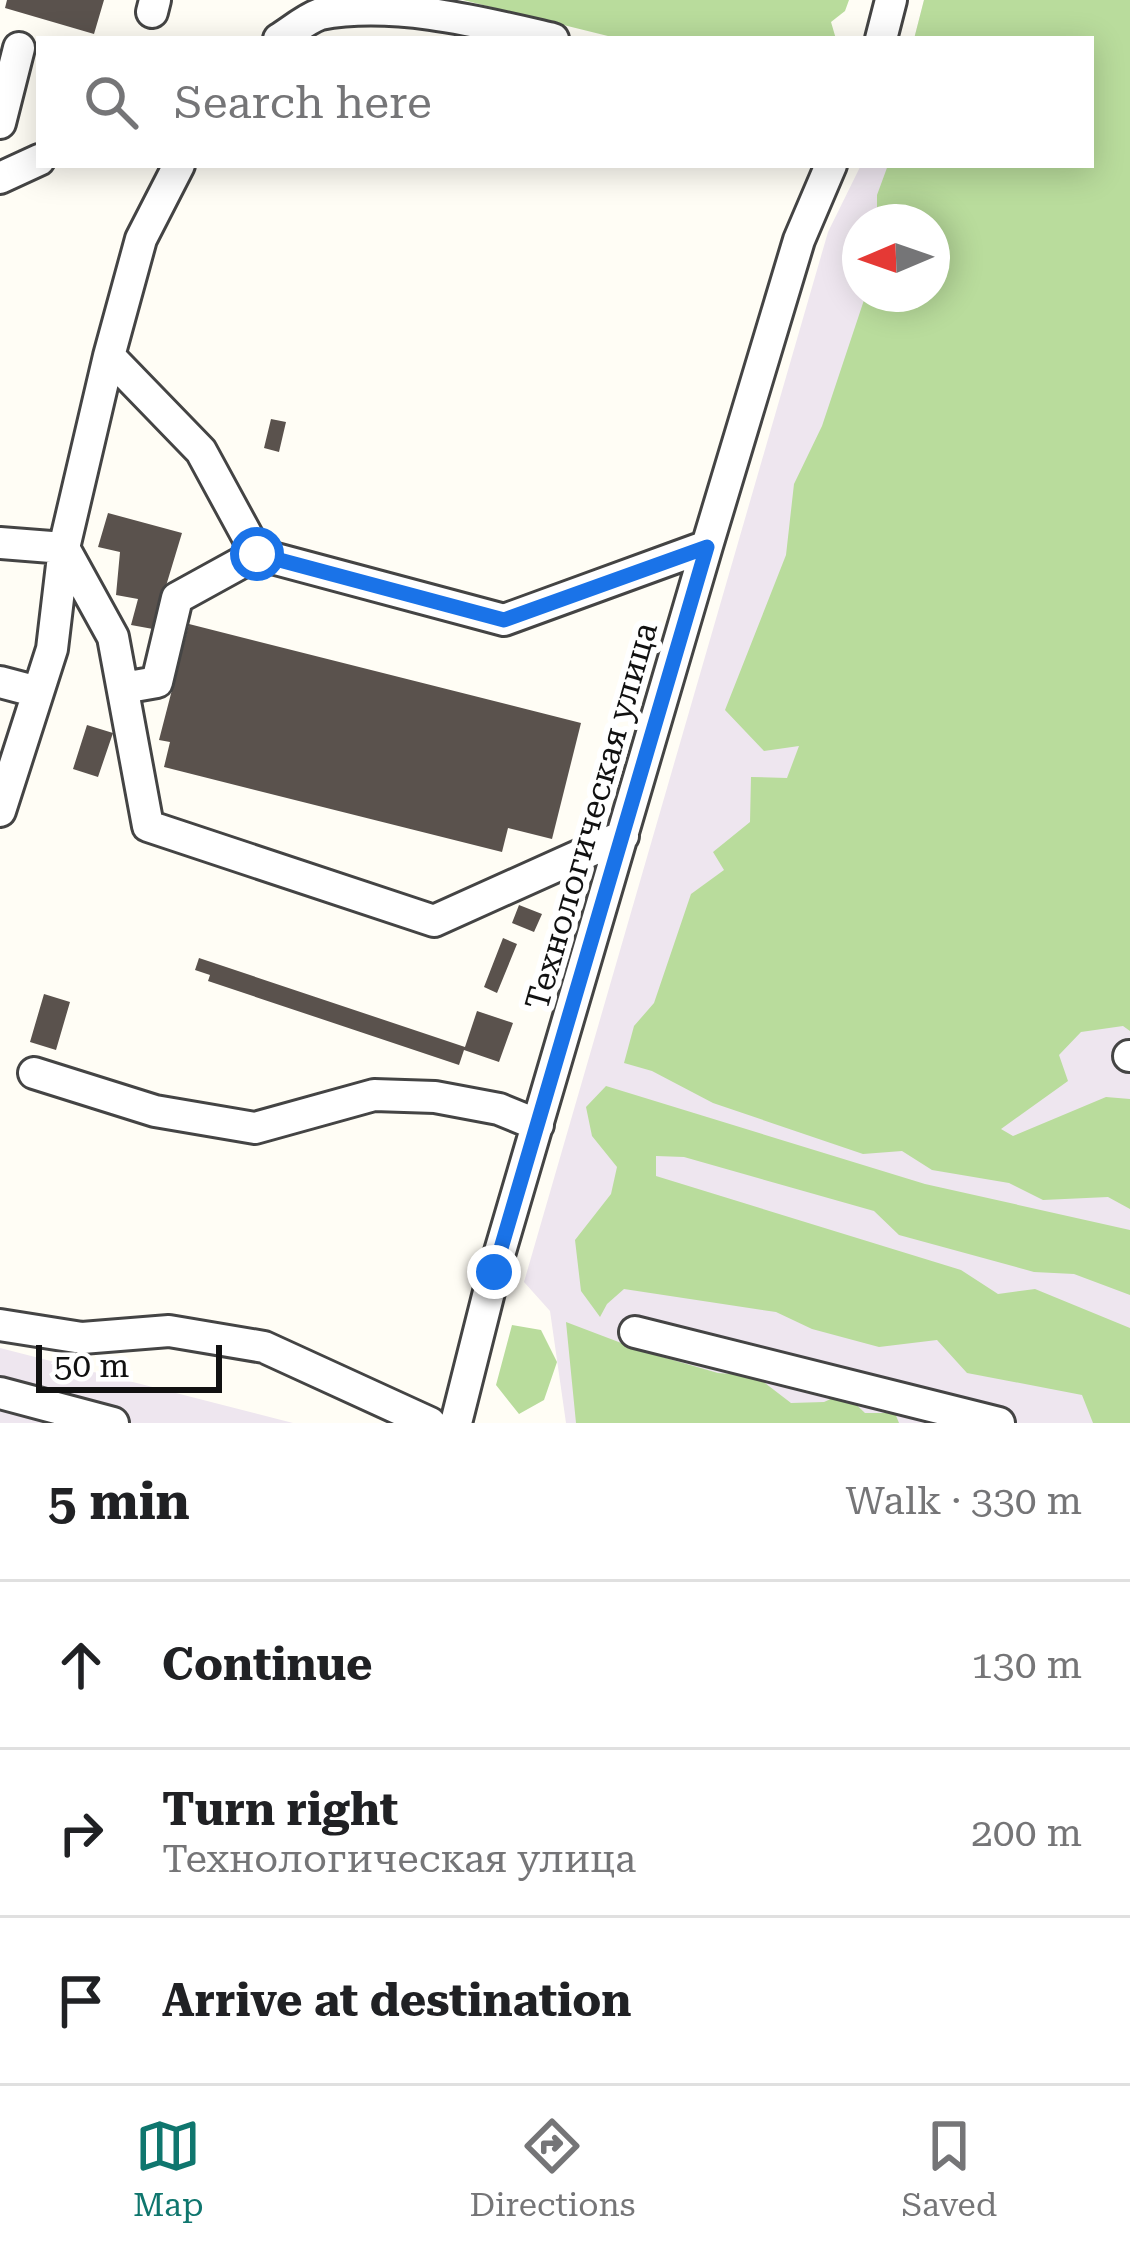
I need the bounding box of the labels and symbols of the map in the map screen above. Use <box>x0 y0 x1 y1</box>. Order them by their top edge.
north arrow <box>842 204 950 312</box>
route start <box>230 527 284 581</box>
street label: Технологическая улица <box>517 618 665 1014</box>
route end <box>467 1245 521 1299</box>
scale bar <box>36 1339 222 1392</box>

